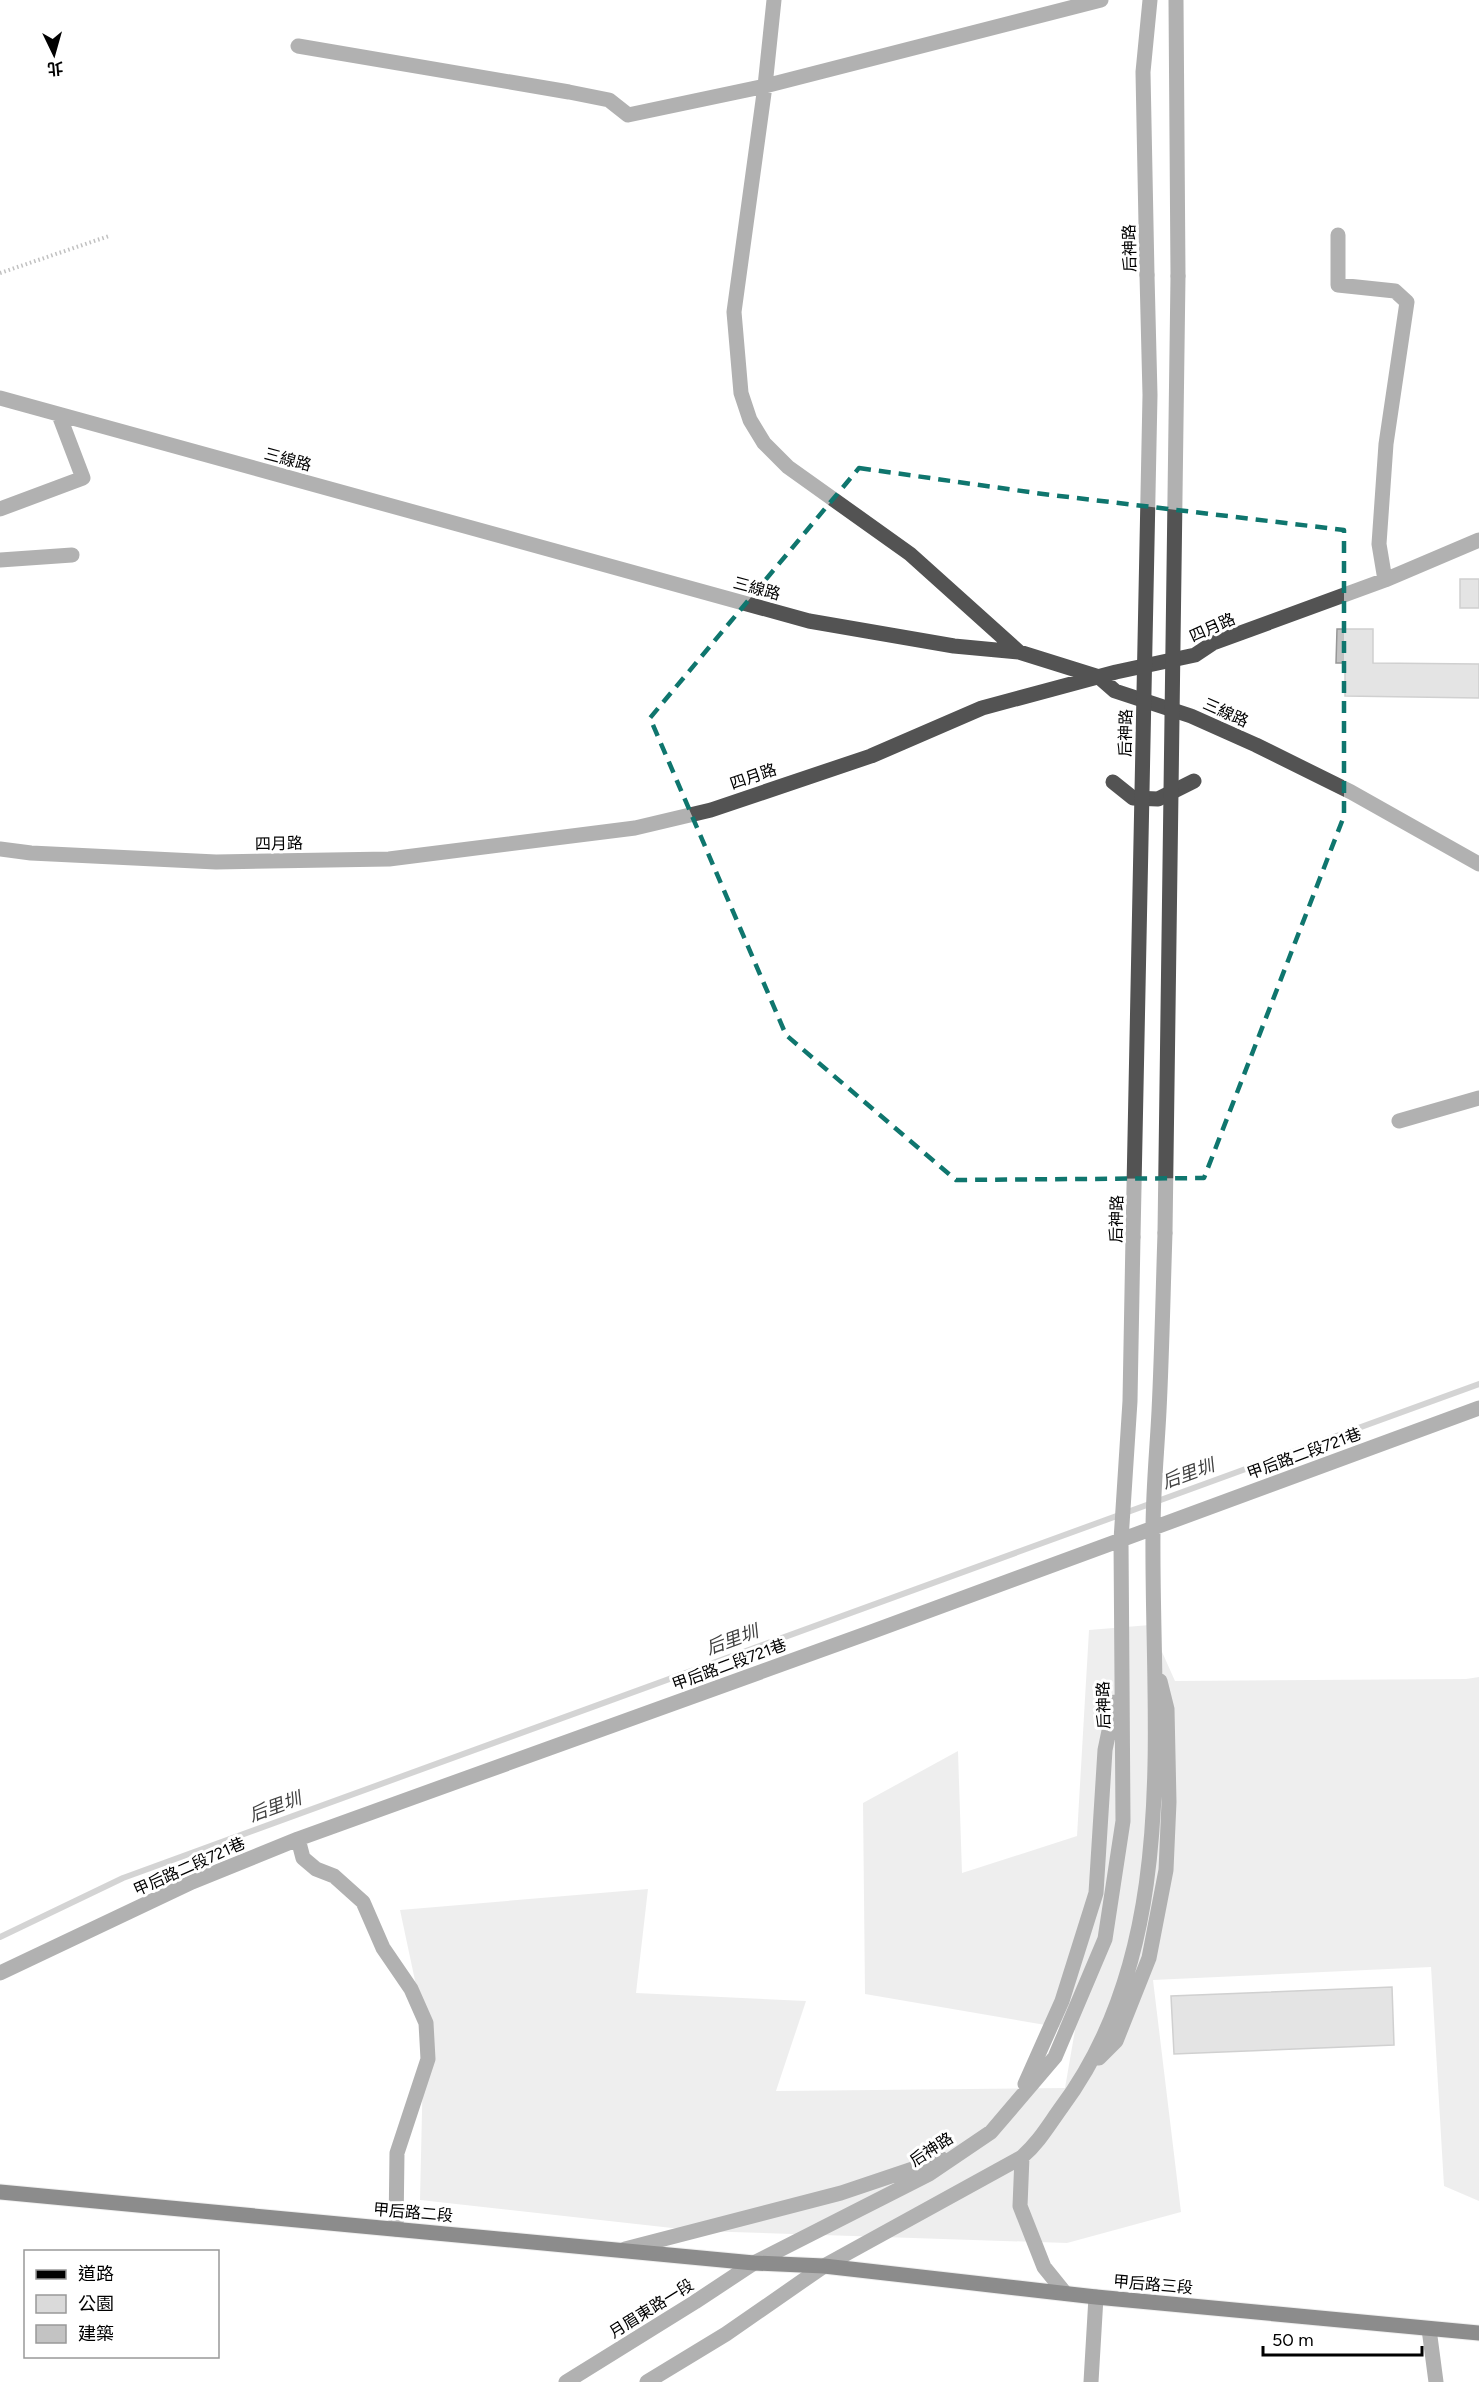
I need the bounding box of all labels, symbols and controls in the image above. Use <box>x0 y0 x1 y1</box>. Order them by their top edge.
north arrow <box>24 24 84 84</box>
text: 北 <box>46 58 64 79</box>
street label: 后神路 <box>1120 224 1139 272</box>
street label: 三線路 <box>262 444 314 475</box>
street label: 三線路 <box>731 573 783 604</box>
street label: 四月路 <box>1186 609 1238 646</box>
street label: 三線路 <box>1200 694 1252 731</box>
street label: 后神路 <box>1116 709 1135 757</box>
street label: 四月路 <box>727 760 779 793</box>
street label: 四月路 <box>255 834 303 853</box>
street label: 后神路 <box>1107 1195 1126 1243</box>
street label: 甲后路二段721巷 <box>1244 1424 1364 1483</box>
water label: 后里圳 <box>1159 1453 1220 1494</box>
water label: 后里圳 <box>703 1619 764 1660</box>
street label: 甲后路二段721巷 <box>669 1635 789 1694</box>
street label: 后神路 <box>1094 1681 1113 1729</box>
water label: 后里圳 <box>246 1786 307 1827</box>
street label: 甲后路二段721巷 <box>130 1833 248 1900</box>
street label: 后神路 <box>906 2128 957 2170</box>
street label: 甲后路二段 <box>372 2200 454 2225</box>
legend <box>24 2250 219 2358</box>
text: 道路 <box>78 2263 114 2285</box>
street label: 甲后路三段 <box>1112 2272 1194 2297</box>
street label: 月眉東路一段 <box>606 2275 697 2342</box>
text: 公園 <box>78 2293 114 2315</box>
scale bar <box>1263 2319 1422 2357</box>
text: 建築 <box>78 2323 114 2345</box>
text: 50 m <box>1272 2329 1314 2351</box>

